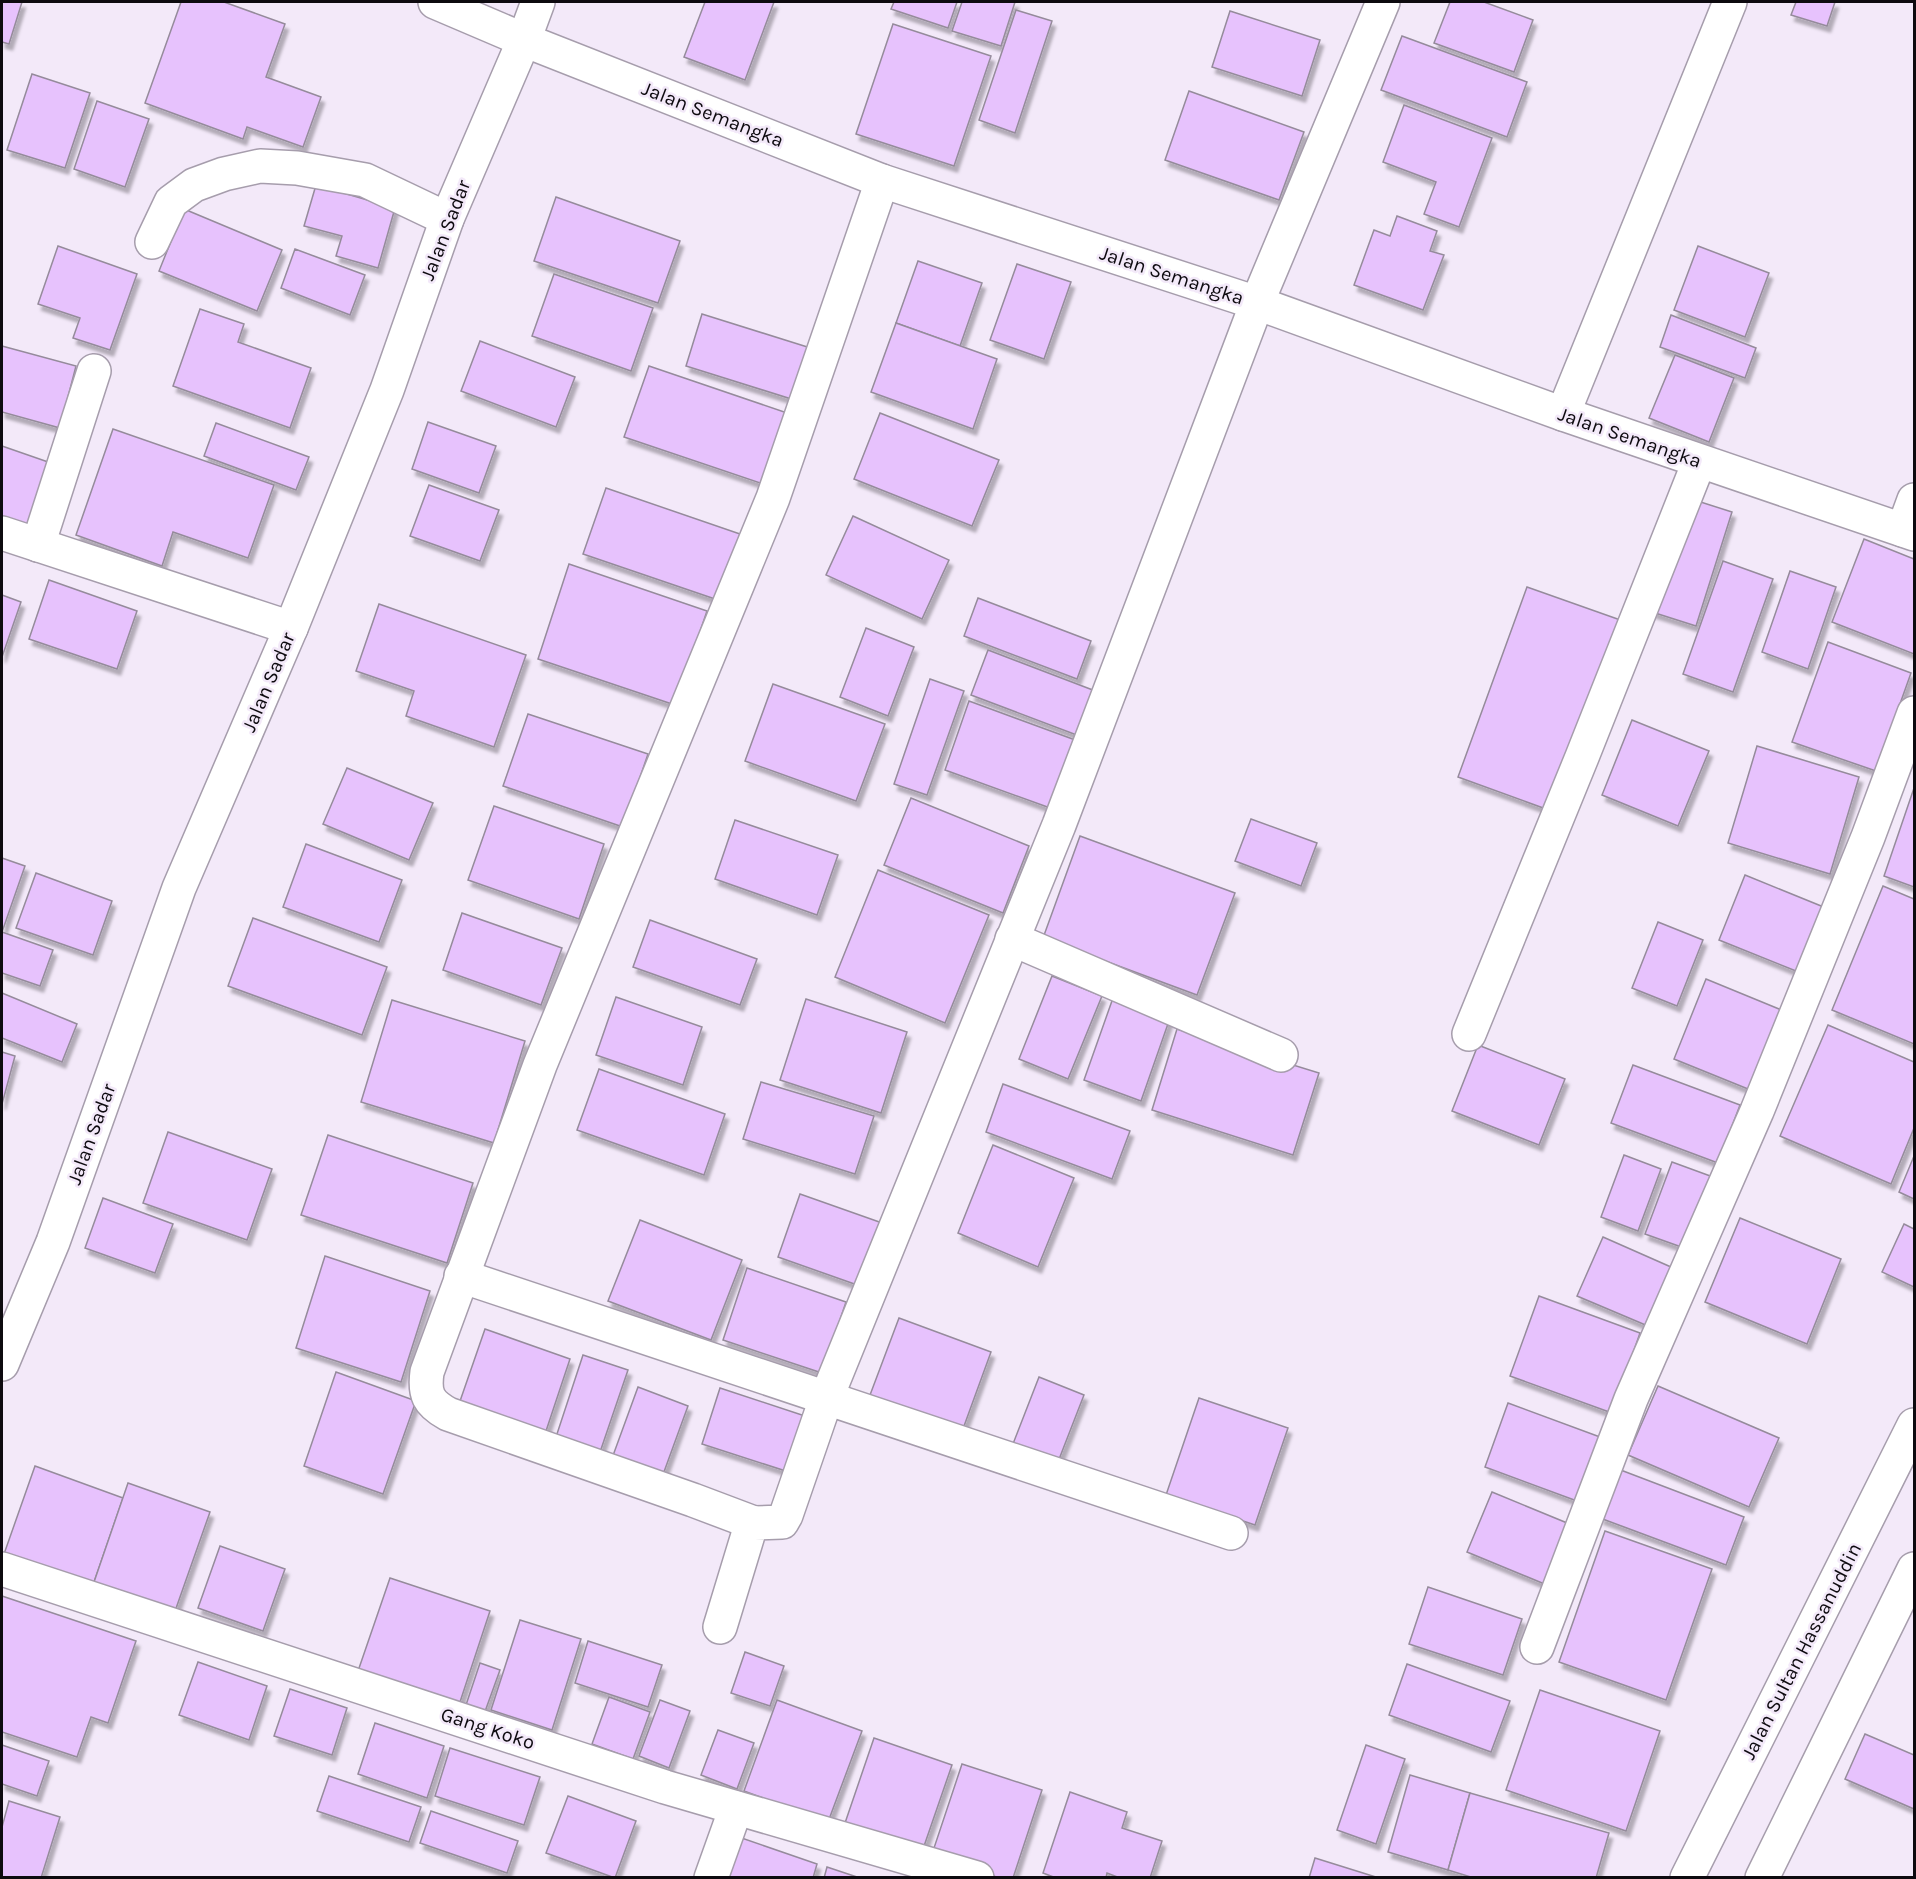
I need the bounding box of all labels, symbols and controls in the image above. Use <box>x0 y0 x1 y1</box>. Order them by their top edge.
street label: Jalan Semangka <box>639 77 787 152</box>
street label: Jalan Sadar <box>416 176 475 284</box>
street label: Jalan Semangka <box>1097 241 1247 310</box>
street label: Jalan Semangka <box>1555 402 1705 473</box>
street label: Jalan Sadar <box>237 628 300 735</box>
street label: Jalan Sadar <box>63 1080 121 1188</box>
street label: Jalan Sultan Hassanuddin <box>1737 1539 1866 1763</box>
street label: Gang Koko <box>438 1703 538 1754</box>

